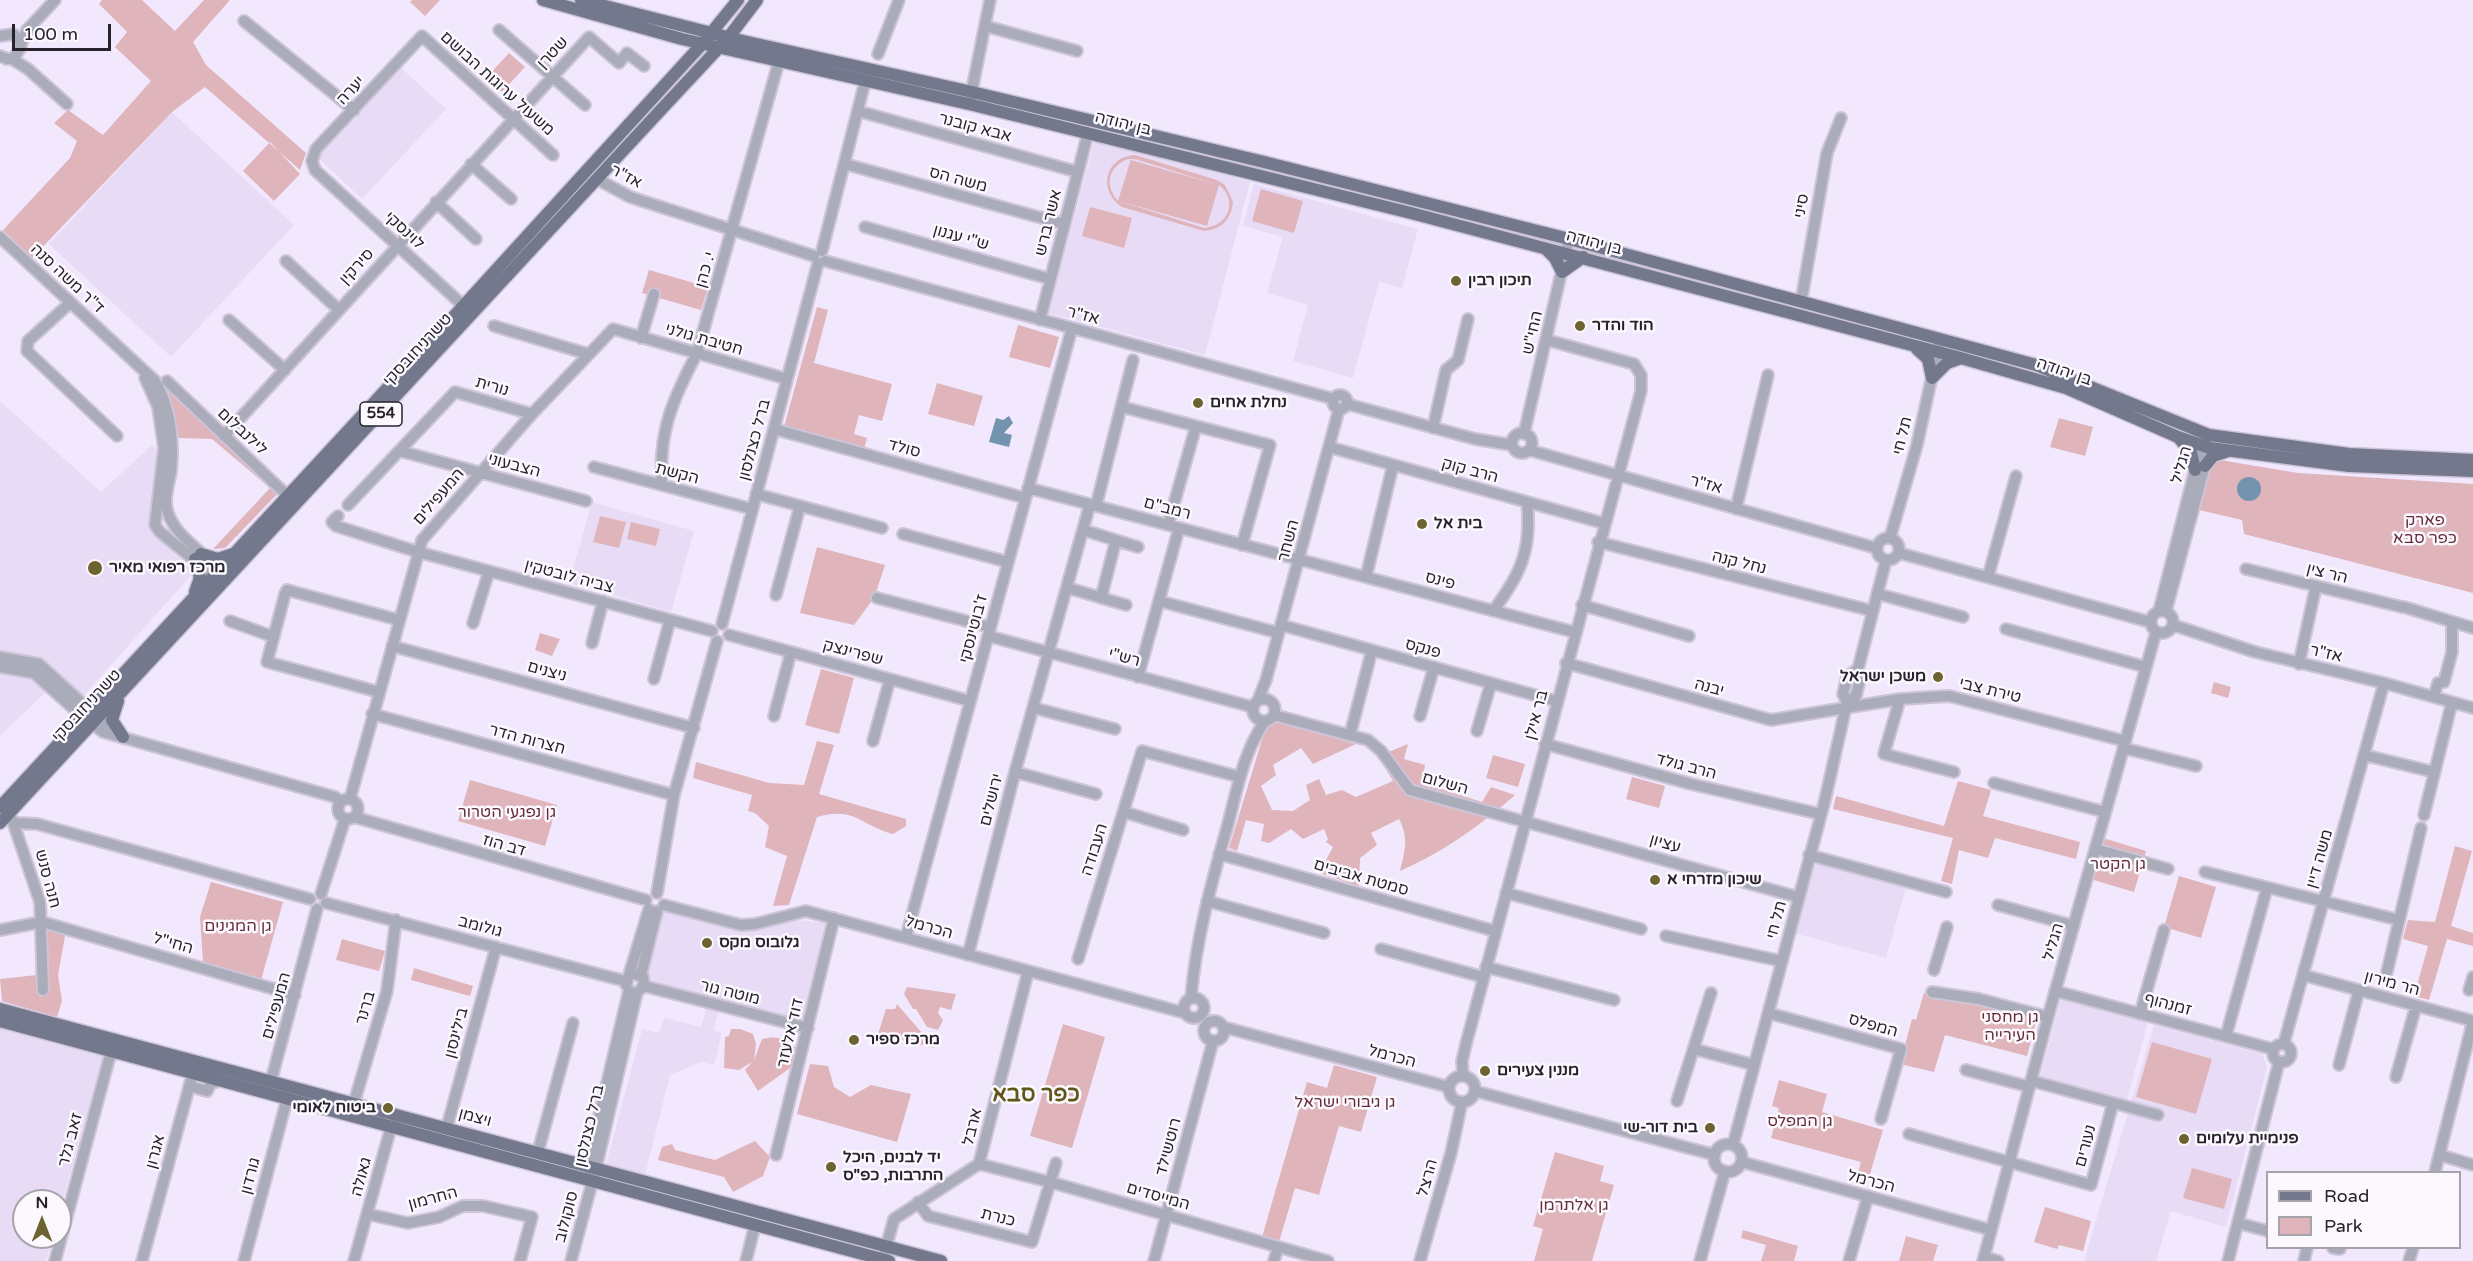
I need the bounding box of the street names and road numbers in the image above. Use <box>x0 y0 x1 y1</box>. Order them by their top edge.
street label: משעול ערוגות הבושם <box>436 28 558 140</box>
street label: שטרן <box>533 33 573 73</box>
street label: יערה <box>333 72 369 110</box>
street label: בן יהודה <box>1093 108 1153 140</box>
street label: אבא קובנר <box>936 109 1014 147</box>
street label: אז"ר <box>607 161 645 193</box>
street label: משה הס <box>927 163 989 197</box>
street label: אשר ברש <box>1031 188 1067 258</box>
street label: סיני <box>1790 192 1814 220</box>
street label: לוינסקי <box>380 208 428 254</box>
street label: ש"י עגנון <box>931 221 991 255</box>
street label: בן יהודה <box>1564 226 1624 260</box>
street label: ד"ר משה סנה <box>26 240 108 318</box>
street label: סירקין <box>336 245 378 289</box>
street label: י. כהן <box>692 250 720 290</box>
street label: אז"ר <box>1065 302 1101 330</box>
street label: החי"ש <box>1519 309 1547 357</box>
street label: טשרניחובסקי <box>379 310 457 390</box>
street label: חטיבת גולני <box>663 320 745 360</box>
street label: בן יהודה <box>2034 354 2094 390</box>
street label: נורית <box>473 373 511 401</box>
street label: ברל כצנלסון <box>735 397 775 483</box>
road number: 554 <box>360 402 402 426</box>
street label: לילנבלום <box>213 404 271 460</box>
street label: תל חי <box>1889 415 1917 457</box>
street label: סולד <box>886 435 922 463</box>
street label: הגליל <box>2167 444 2197 486</box>
street label: הצבעוני <box>486 450 542 482</box>
street label: הרב קוק <box>1440 454 1500 488</box>
street label: הקשת <box>653 459 701 489</box>
street label: המעפילים <box>409 465 469 529</box>
street label: אז"ר <box>1688 471 1724 499</box>
street label: רמב"ם <box>1141 494 1193 524</box>
street label: השחר <box>1274 518 1304 564</box>
street label: נחל קנה <box>1710 547 1768 579</box>
street label: צביה לובטקין <box>522 556 616 598</box>
street label: הר צין <box>2304 560 2350 588</box>
street label: פינס <box>1423 568 1457 594</box>
street label: ז'בוטינסקי <box>956 592 992 666</box>
street label: פנקס <box>1403 635 1443 663</box>
street label: שפרינצק <box>821 636 885 670</box>
street label: אז"ר <box>2308 641 2344 667</box>
street label: רש"י <box>1106 645 1142 671</box>
street label: ניצנים <box>525 658 569 686</box>
street label: טשרניחובסקי <box>48 666 126 746</box>
street label: טירת צבי <box>1957 674 2023 708</box>
street label: יבנה <box>1692 675 1726 701</box>
street label: בר אילן <box>1521 688 1553 742</box>
street label: חצרות הדר <box>487 721 567 759</box>
street label: הרב גולד <box>1653 750 1719 784</box>
street label: השלום <box>1420 769 1470 799</box>
street label: ירושלים <box>976 772 1008 828</box>
street label: העבודה <box>1077 821 1113 879</box>
street label: משה דיין <box>2302 827 2338 891</box>
street label: עציון <box>1647 830 1683 858</box>
street label: דב הוז <box>480 831 528 861</box>
street label: חנה סנש <box>30 848 64 910</box>
street label: סמטת אביבים <box>1311 855 1411 901</box>
street label: תל חי <box>1763 899 1791 941</box>
street label: גולומב <box>456 912 504 942</box>
street label: הכרמל <box>903 912 955 944</box>
street label: הגליל <box>2039 921 2069 963</box>
street label: החי"ל <box>151 929 195 959</box>
street label: הר מירון <box>2362 967 2422 1001</box>
street label: המעפילים <box>258 970 296 1042</box>
street label: מוטה גור <box>698 976 762 1010</box>
street label: ברנר <box>352 989 380 1027</box>
street label: זמנהוף <box>2142 990 2194 1020</box>
street label: דוד אלעזר <box>774 996 808 1070</box>
street label: בילינסון <box>441 1005 473 1061</box>
street label: המפלס <box>1846 1010 1900 1042</box>
street label: הכרמל <box>1366 1041 1418 1073</box>
street label: ברל כצנלסון <box>571 1083 609 1169</box>
street label: ויצמן <box>456 1104 494 1132</box>
street label: ארבל <box>959 1106 987 1148</box>
street label: זאב גלר <box>55 1111 87 1169</box>
street label: רוטשילד <box>1152 1116 1186 1178</box>
street label: נעורים <box>2071 1123 2101 1169</box>
street label: אגרון <box>142 1133 170 1171</box>
street label: גורדון <box>237 1155 265 1197</box>
street label: גאולה <box>348 1155 376 1199</box>
street label: הרצל <box>1414 1157 1442 1199</box>
street label: הכרמל <box>1845 1166 1897 1198</box>
street label: המייסדים <box>1124 1179 1192 1215</box>
street label: החרמון <box>406 1183 460 1215</box>
street label: סוקולוב <box>551 1189 583 1245</box>
street label: כנרת <box>979 1204 1017 1232</box>

